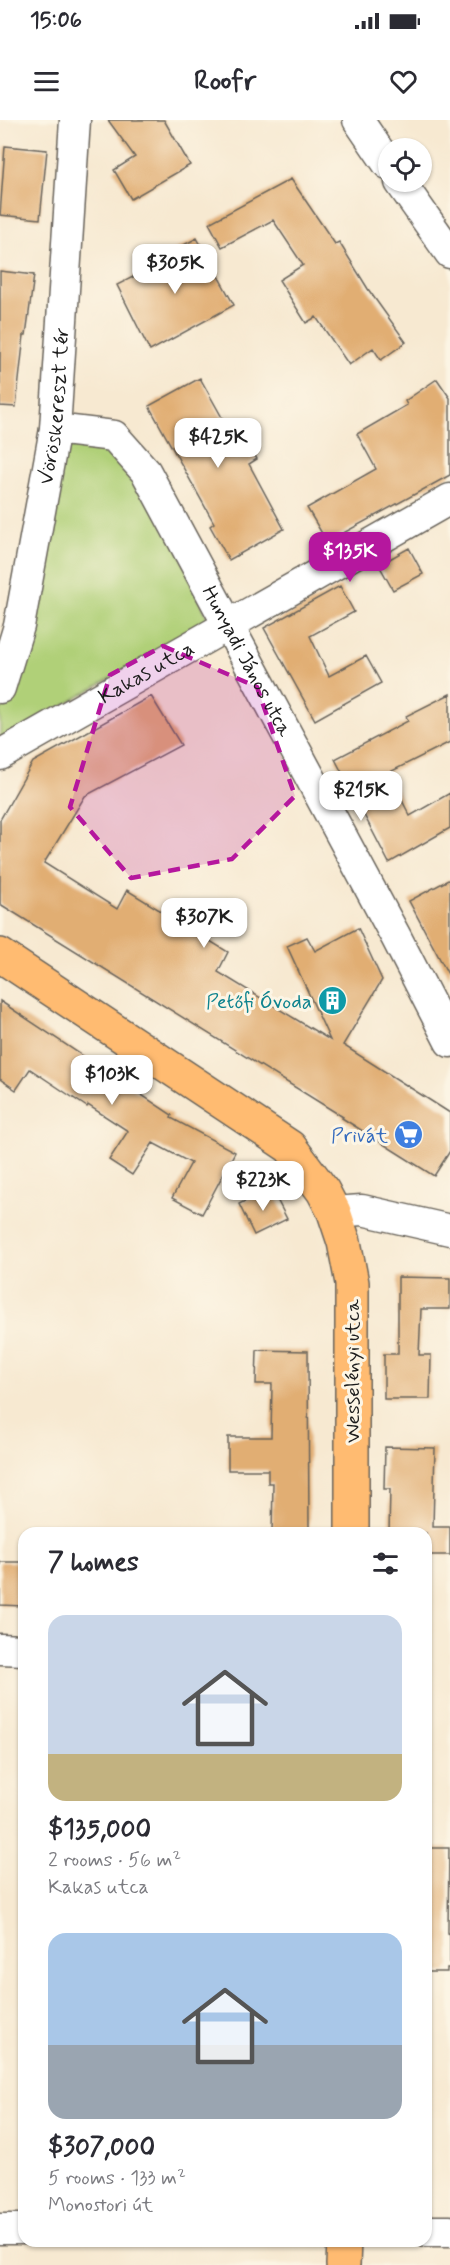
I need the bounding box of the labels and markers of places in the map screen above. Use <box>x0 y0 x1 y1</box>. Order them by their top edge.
pin: $305K <box>133 244 217 295</box>
pin: $425K <box>176 418 260 469</box>
pin: $135K <box>308 532 392 583</box>
pin: $215K <box>319 771 403 822</box>
pin: $307K <box>162 898 246 949</box>
building icon: Petőfi Óvoda <box>317 985 349 1017</box>
place label: Petőfi Óvoda <box>206 988 312 1016</box>
pin: $103K <box>70 1055 154 1106</box>
supermarket icon: Privát <box>393 1119 425 1151</box>
place label: Privát <box>331 1122 389 1150</box>
pin: $223K <box>221 1161 305 1212</box>

